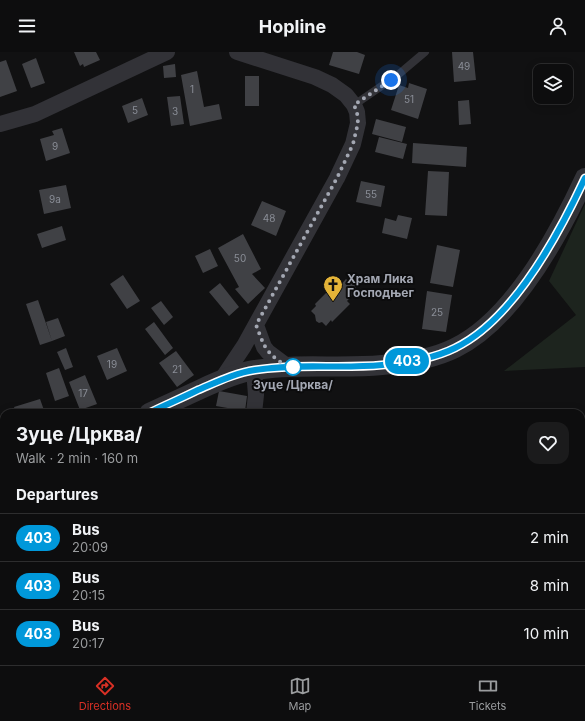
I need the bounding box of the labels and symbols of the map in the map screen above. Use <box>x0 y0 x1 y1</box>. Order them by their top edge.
house number: 49 <box>458 60 470 72</box>
your location <box>381 70 401 90</box>
house number: 1 <box>190 83 194 95</box>
house number: 51 <box>404 93 414 105</box>
house number: 5 <box>132 104 138 116</box>
house number: 3 <box>172 105 178 117</box>
house number: 9 <box>52 140 58 152</box>
house number: 55 <box>365 188 377 200</box>
house number: 9a <box>49 193 61 205</box>
house number: 48 <box>263 212 275 224</box>
house number: 50 <box>234 252 246 264</box>
place label: Храм Лика Господњег <box>347 271 414 300</box>
church icon: Храм Лика Господњег <box>322 274 344 302</box>
house number: 25 <box>431 306 443 318</box>
line badge: 403 <box>384 348 430 374</box>
house number: 19 <box>107 358 117 370</box>
marker: Зуце /Црква/ <box>284 358 302 376</box>
house number: 21 <box>172 363 182 375</box>
place label: Зуце /Црква/ <box>253 377 333 392</box>
house number: 17 <box>78 387 88 399</box>

